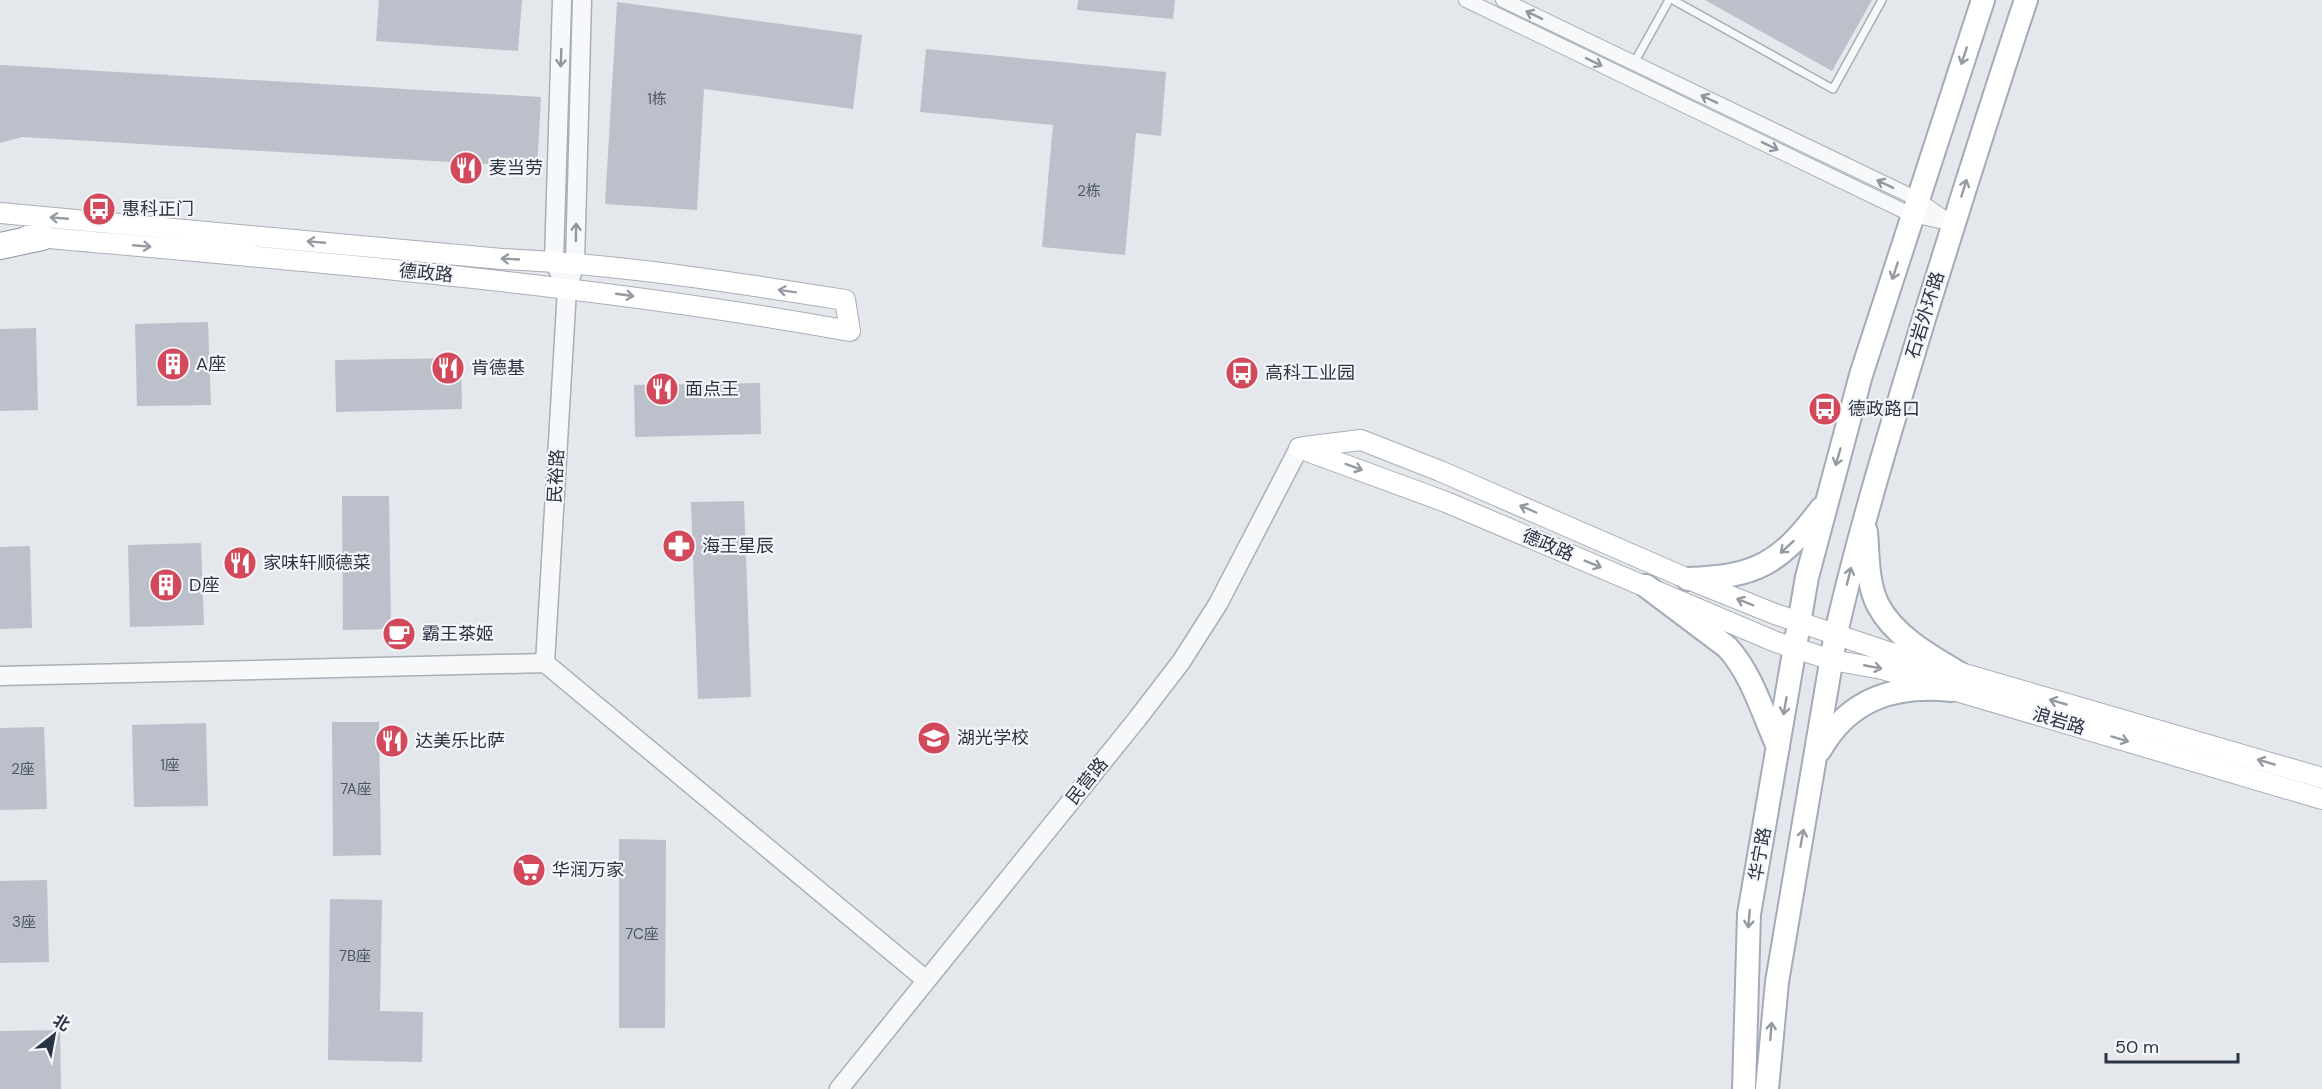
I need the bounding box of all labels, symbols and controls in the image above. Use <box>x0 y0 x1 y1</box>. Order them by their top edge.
one-way arrow <box>1525 8 1543 20</box>
one-way arrow <box>1958 46 1969 65</box>
one-way arrow <box>555 48 566 68</box>
one-way arrow <box>1585 56 1603 68</box>
house number: 1栋 <box>647 89 667 109</box>
one-way arrow <box>1701 93 1719 105</box>
one-way arrow <box>1760 141 1778 153</box>
restaurant icon: 麦当劳 <box>448 150 484 186</box>
place label: 麦当劳 <box>489 156 543 180</box>
one-way arrow <box>1877 177 1895 189</box>
one-way arrow <box>1960 179 1971 198</box>
house number: 2栋 <box>1077 181 1101 201</box>
bus stop icon: 惠科正门 <box>81 191 117 227</box>
place label: 惠科正门 <box>122 197 194 221</box>
one-way arrow <box>50 212 70 223</box>
one-way arrow <box>570 223 582 243</box>
one-way arrow <box>307 236 327 247</box>
one-way arrow <box>131 241 151 252</box>
one-way arrow <box>501 253 521 264</box>
street label: 德政路 <box>398 259 454 287</box>
one-way arrow <box>1888 261 1899 280</box>
street label: 石岩外环路 <box>1900 268 1950 362</box>
one-way arrow <box>778 285 798 296</box>
one-way arrow <box>614 290 634 301</box>
building icon: A座 <box>155 346 191 382</box>
restaurant icon: 肯德基 <box>430 350 466 386</box>
place label: A座 <box>196 352 226 376</box>
bus stop icon: 高科工业园 <box>1224 355 1260 391</box>
place label: 肯德基 <box>471 356 525 380</box>
place label: 高科工业园 <box>1265 361 1355 385</box>
restaurant icon: 面点王 <box>644 371 680 407</box>
place label: 面点王 <box>685 377 739 401</box>
bus stop icon: 德政路口 <box>1807 391 1843 427</box>
place label: 德政路口 <box>1848 397 1920 421</box>
one-way arrow <box>1832 447 1844 466</box>
street label: 民裕路 <box>543 448 569 504</box>
one-way arrow <box>1344 462 1363 473</box>
one-way arrow <box>1519 503 1537 514</box>
street label: 德政路 <box>1518 523 1578 567</box>
pharmacy icon: 海王星辰 <box>661 528 697 564</box>
place label: 海王星辰 <box>702 534 774 558</box>
one-way arrow <box>1780 540 1795 554</box>
restaurant icon: 家味轩顺德菜 <box>222 545 258 581</box>
place label: 家味轩顺德菜 <box>263 551 371 575</box>
one-way arrow <box>1583 559 1601 570</box>
building icon: D座 <box>148 567 184 603</box>
one-way arrow <box>1844 567 1856 586</box>
place label: D座 <box>189 573 219 597</box>
one-way arrow <box>1736 596 1755 607</box>
cafe icon: 霸王茶姬 <box>381 616 417 652</box>
place label: 霸王茶姬 <box>422 622 494 646</box>
one-way arrow <box>1862 662 1882 673</box>
one-way arrow <box>2049 695 2068 707</box>
one-way arrow <box>1779 696 1790 715</box>
street label: 浪岩路 <box>2030 702 2088 740</box>
school or university icon: 湖光学校 <box>916 720 952 756</box>
restaurant icon: 达美乐比萨 <box>374 723 410 759</box>
place label: 湖光学校 <box>957 726 1029 750</box>
place label: 达美乐比萨 <box>415 729 505 753</box>
one-way arrow <box>2110 734 2129 745</box>
street label: 民营路 <box>1061 752 1113 810</box>
house number: 1座 <box>160 755 180 775</box>
one-way arrow <box>2257 756 2276 767</box>
house number: 2座 <box>11 759 35 779</box>
house number: 7A座 <box>340 779 372 799</box>
street label: 华宁路 <box>1743 825 1777 883</box>
one-way arrow <box>1797 829 1808 849</box>
supermarket icon: 华润万家 <box>511 852 547 888</box>
place label: 华润万家 <box>552 858 624 882</box>
one-way arrow <box>1743 909 1754 928</box>
house number: 3座 <box>12 912 36 932</box>
house number: 7C座 <box>625 924 659 944</box>
house number: 7B座 <box>339 946 371 966</box>
north arrow <box>24 1005 84 1065</box>
text: 北 <box>49 1009 74 1036</box>
one-way arrow <box>1766 1021 1777 1041</box>
scale bar <box>2106 1026 2238 1064</box>
text: 50 m <box>2115 1035 2159 1059</box>

